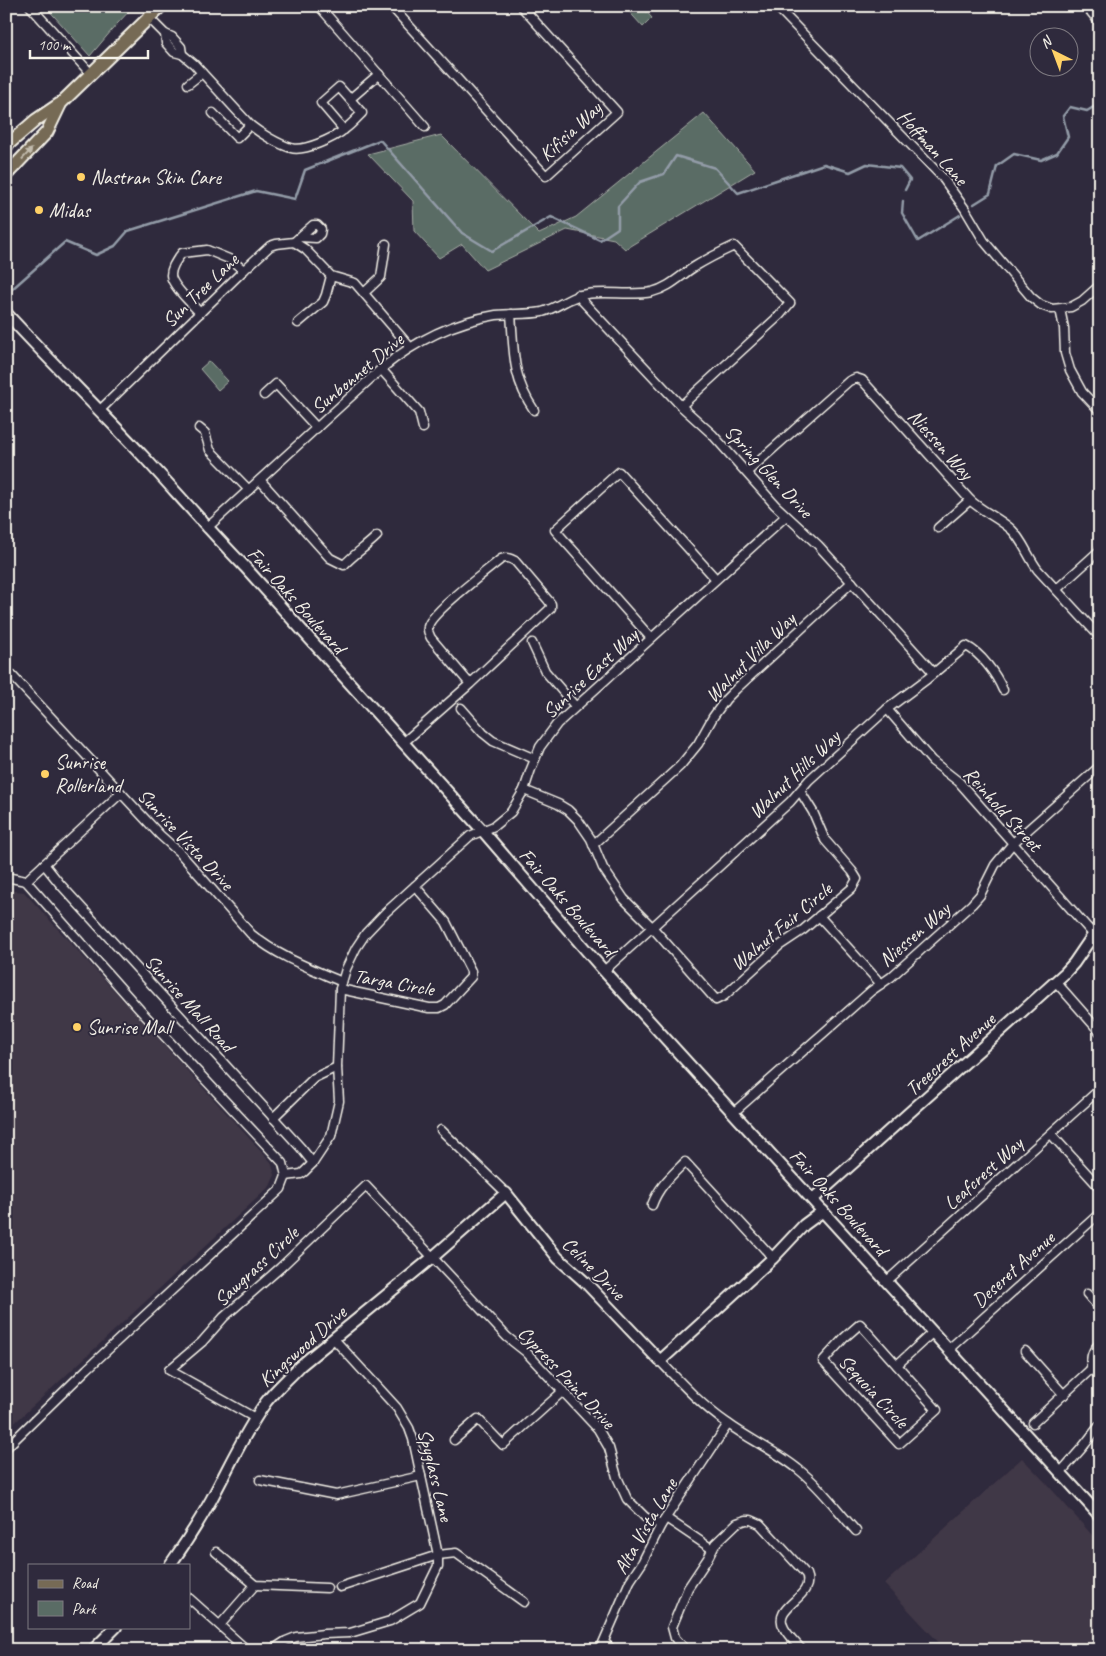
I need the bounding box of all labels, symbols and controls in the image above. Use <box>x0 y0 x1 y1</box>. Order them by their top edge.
scale bar <box>30 28 148 60</box>
north arrow <box>1028 28 1078 78</box>
text: N <box>1037 32 1056 52</box>
text: 100 m <box>38 36 72 55</box>
street label: Kifisia Way <box>534 95 608 167</box>
street label: Hoffman Lane <box>892 104 974 192</box>
one-way arrow <box>21 148 33 160</box>
place label: Nastran Skin Care <box>91 165 222 190</box>
marker: Nastran Skin Care <box>75 171 87 183</box>
place label: Midas <box>49 198 92 223</box>
marker: Midas <box>33 204 45 216</box>
street label: Sun Tree Lane <box>157 247 245 333</box>
street label: Sunbonnet Drive <box>306 326 410 419</box>
street label: Niessen Way <box>903 404 980 486</box>
street label: Spring Glen Drive <box>719 420 819 524</box>
street label: Fair Oaks Boulevard <box>242 542 353 661</box>
street label: Walnut Villa Way <box>700 605 802 708</box>
street label: Sunrise East Way <box>537 621 645 724</box>
street label: Walnut Hills Way <box>743 723 847 824</box>
place label: Sunrise Rollerland <box>55 750 125 798</box>
street label: Reinhold Street <box>958 762 1049 859</box>
marker: Sunrise Rollerland <box>39 768 51 780</box>
street label: Sunrise Vista Drive <box>132 783 240 897</box>
street label: Fair Oaks Boulevard <box>514 843 623 964</box>
street label: Walnut Fair Circle <box>725 876 838 976</box>
street label: Niessen Way <box>874 895 957 972</box>
street label: Sunrise Mall Road <box>139 949 242 1060</box>
street label: Targa Circle <box>352 963 437 1002</box>
street label: Treecrest Avenue <box>900 1006 1002 1101</box>
place label: Sunrise Mall <box>87 1015 175 1040</box>
marker: Sunrise Mall <box>71 1021 83 1033</box>
street label: Leafcrest Way <box>939 1130 1030 1215</box>
street label: Fair Oaks Boulevard <box>784 1144 895 1263</box>
street label: Sawgrass Circle <box>209 1220 305 1312</box>
street label: Deseret Avenue <box>967 1225 1061 1313</box>
street label: Celine Drive <box>557 1231 632 1306</box>
street label: Kingswood Drive <box>253 1299 353 1392</box>
street label: Cypress Point Drive <box>513 1321 622 1435</box>
street label: Sequoia Circle <box>833 1349 915 1434</box>
street label: Spyglass Lane <box>412 1427 459 1525</box>
street label: Alta Vista Lane <box>608 1473 684 1579</box>
legend <box>28 1564 190 1628</box>
text: Road <box>72 1574 99 1593</box>
text: Park <box>72 1600 97 1619</box>

